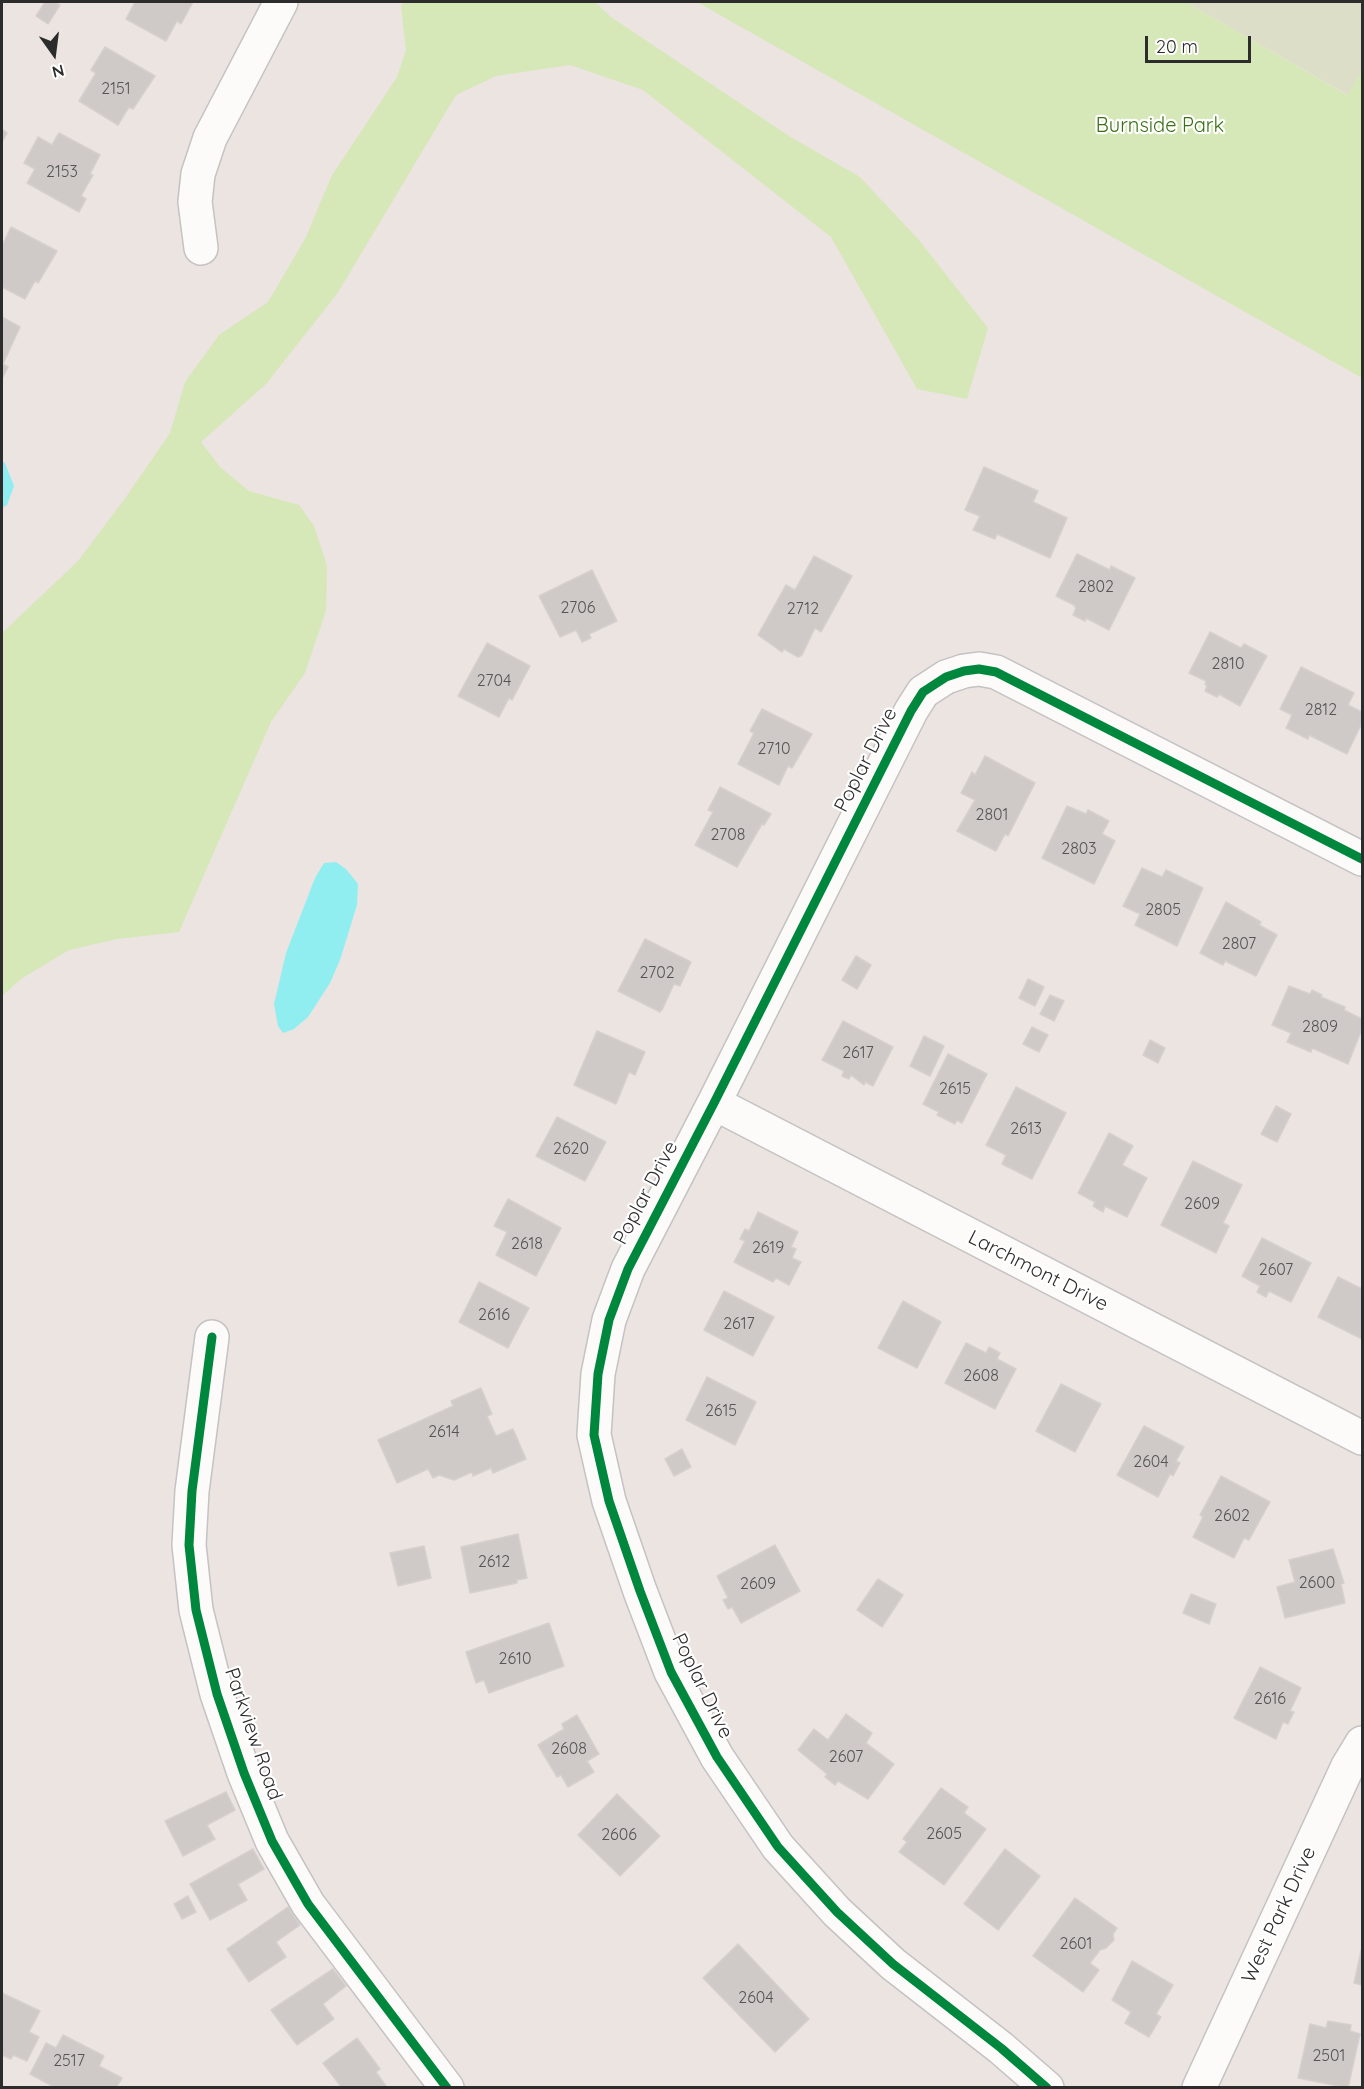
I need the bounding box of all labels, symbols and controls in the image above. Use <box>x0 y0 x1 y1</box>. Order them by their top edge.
north arrow <box>24 24 84 84</box>
scale bar <box>1148 24 1254 62</box>
text: 20 m <box>1156 35 1198 58</box>
text: N <box>50 60 66 83</box>
house number: 2151 <box>101 79 131 99</box>
park label: Burnside Park <box>1096 114 1224 138</box>
house number: 2153 <box>46 162 78 182</box>
house number: 2802 <box>1078 577 1114 597</box>
house number: 2706 <box>561 598 595 618</box>
house number: 2712 <box>787 599 819 619</box>
house number: 2810 <box>1212 654 1244 674</box>
house number: 2704 <box>477 671 511 691</box>
house number: 2812 <box>1305 700 1337 720</box>
street label: Poplar Drive <box>829 704 903 816</box>
house number: 2710 <box>758 739 790 759</box>
house number: 2801 <box>976 805 1008 825</box>
house number: 2708 <box>711 825 745 845</box>
house number: 2803 <box>1061 839 1097 859</box>
house number: 2805 <box>1145 900 1181 920</box>
house number: 2807 <box>1222 934 1256 954</box>
house number: 2702 <box>639 963 675 983</box>
house number: 2809 <box>1302 1017 1338 1037</box>
house number: 2617 <box>842 1043 874 1063</box>
house number: 2615 <box>939 1079 971 1099</box>
house number: 2613 <box>1010 1119 1042 1139</box>
street label: Poplar Drive <box>609 1137 683 1249</box>
house number: 2620 <box>553 1139 589 1159</box>
house number: 2609 <box>1184 1194 1220 1214</box>
street label: Larchmont Drive <box>964 1225 1112 1317</box>
house number: 2618 <box>511 1234 543 1254</box>
house number: 2619 <box>752 1238 784 1258</box>
house number: 2607 <box>1259 1260 1293 1280</box>
house number: 2616 <box>478 1305 510 1325</box>
house number: 2617 <box>723 1314 755 1334</box>
house number: 2608 <box>963 1366 999 1386</box>
house number: 2615 <box>705 1401 737 1421</box>
house number: 2614 <box>428 1422 460 1442</box>
house number: 2604 <box>1133 1452 1169 1472</box>
house number: 2602 <box>1214 1506 1250 1526</box>
house number: 2612 <box>478 1552 510 1572</box>
house number: 2600 <box>1299 1573 1335 1593</box>
house number: 2609 <box>740 1574 776 1594</box>
street label: Poplar Drive <box>666 1630 738 1742</box>
house number: 2610 <box>499 1649 531 1669</box>
street label: Parkview Road <box>219 1665 287 1803</box>
house number: 2616 <box>1254 1689 1286 1709</box>
house number: 2608 <box>551 1739 587 1759</box>
house number: 2607 <box>829 1747 863 1767</box>
house number: 2605 <box>926 1824 962 1844</box>
house number: 2606 <box>601 1825 637 1845</box>
street label: West Park Drive <box>1237 1843 1321 1987</box>
house number: 2601 <box>1060 1934 1092 1954</box>
house number: 2604 <box>738 1988 774 2008</box>
house number: 2501 <box>1312 2046 1346 2066</box>
house number: 2517 <box>53 2051 85 2071</box>

